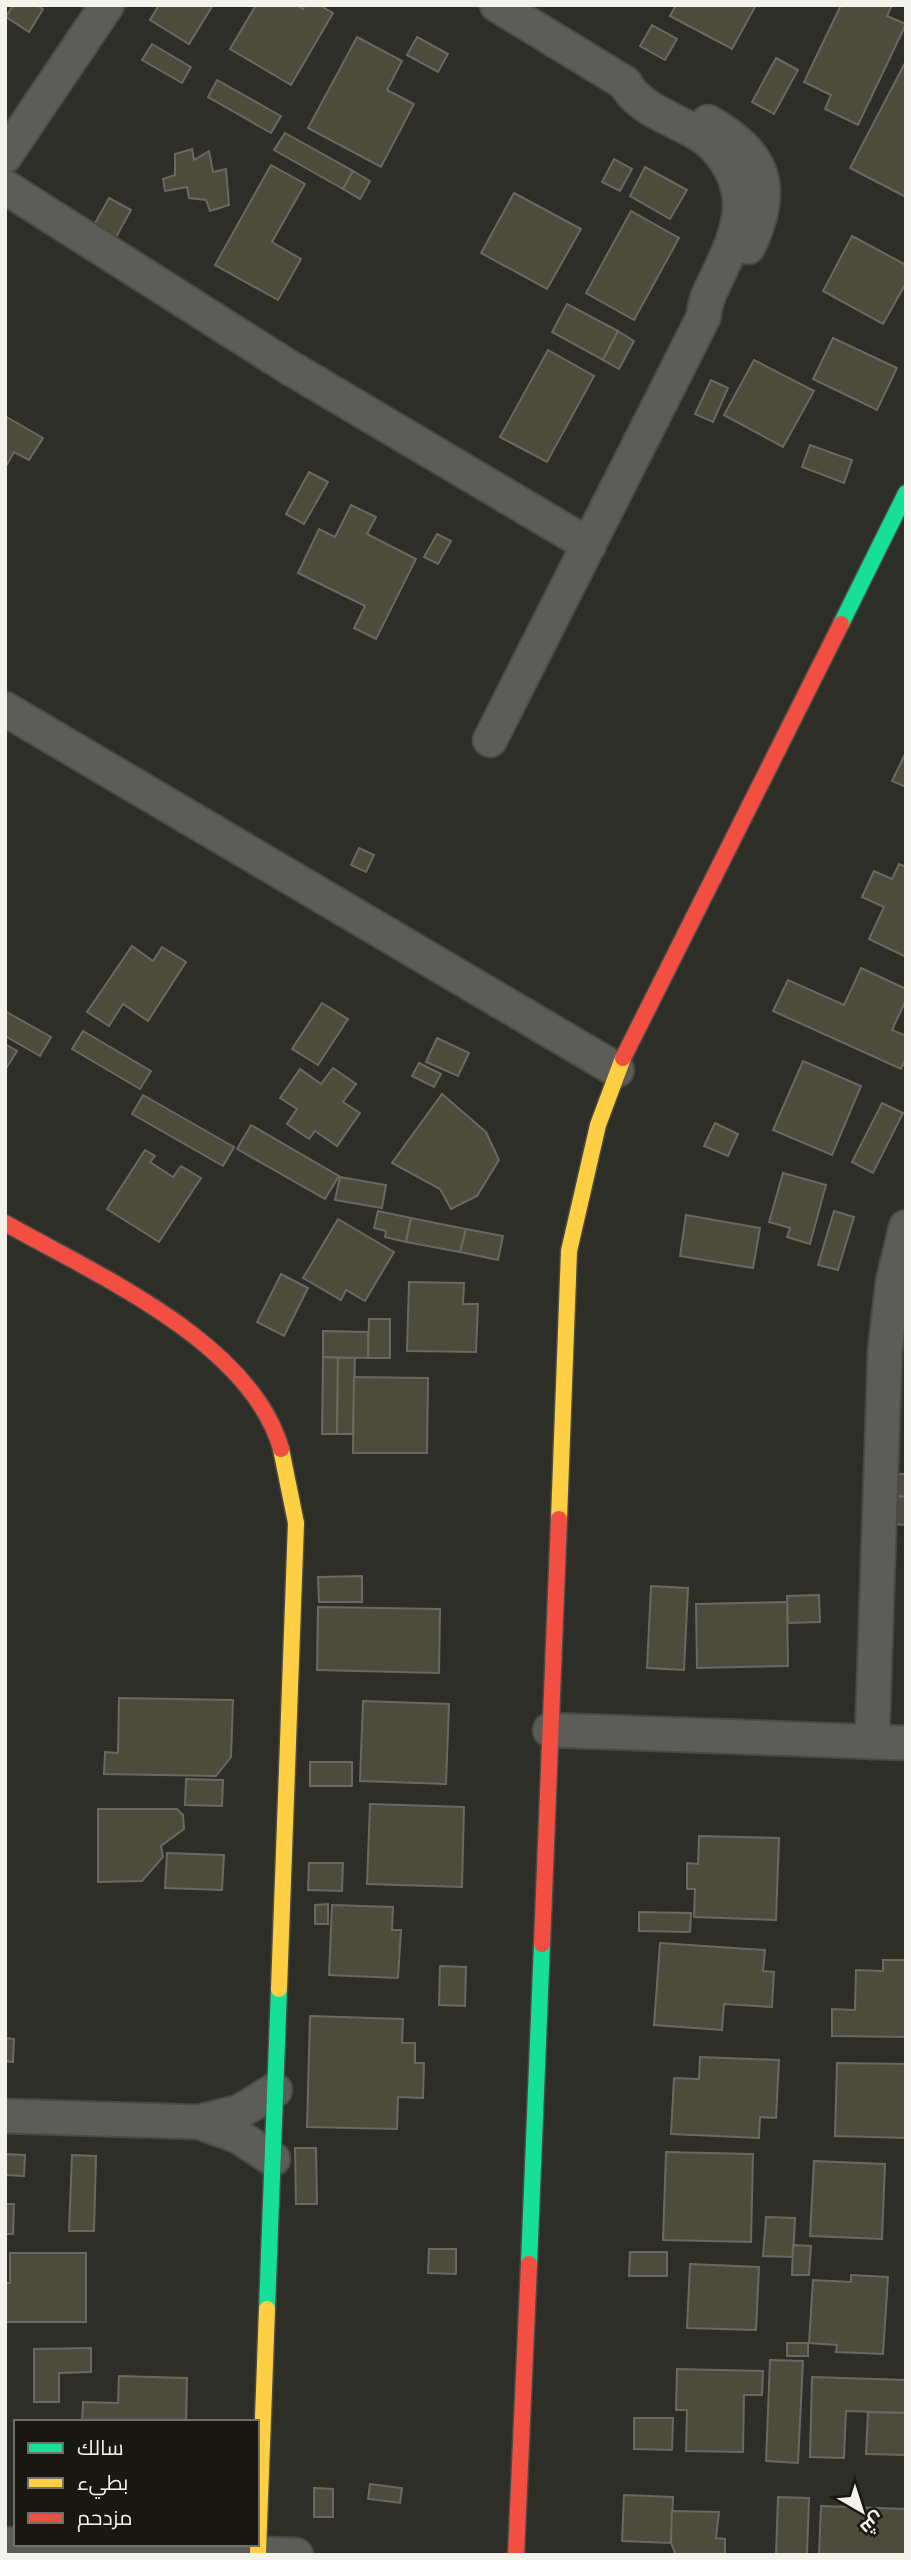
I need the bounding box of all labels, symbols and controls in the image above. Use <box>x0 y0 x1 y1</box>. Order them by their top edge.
legend <box>14 2420 259 2546</box>
text: سالك <box>77 2436 124 2460</box>
text: بطيء <box>77 2471 128 2499</box>
north arrow <box>827 2476 897 2546</box>
text: مزدحم <box>77 2506 132 2532</box>
text: ش <box>856 2507 888 2540</box>

